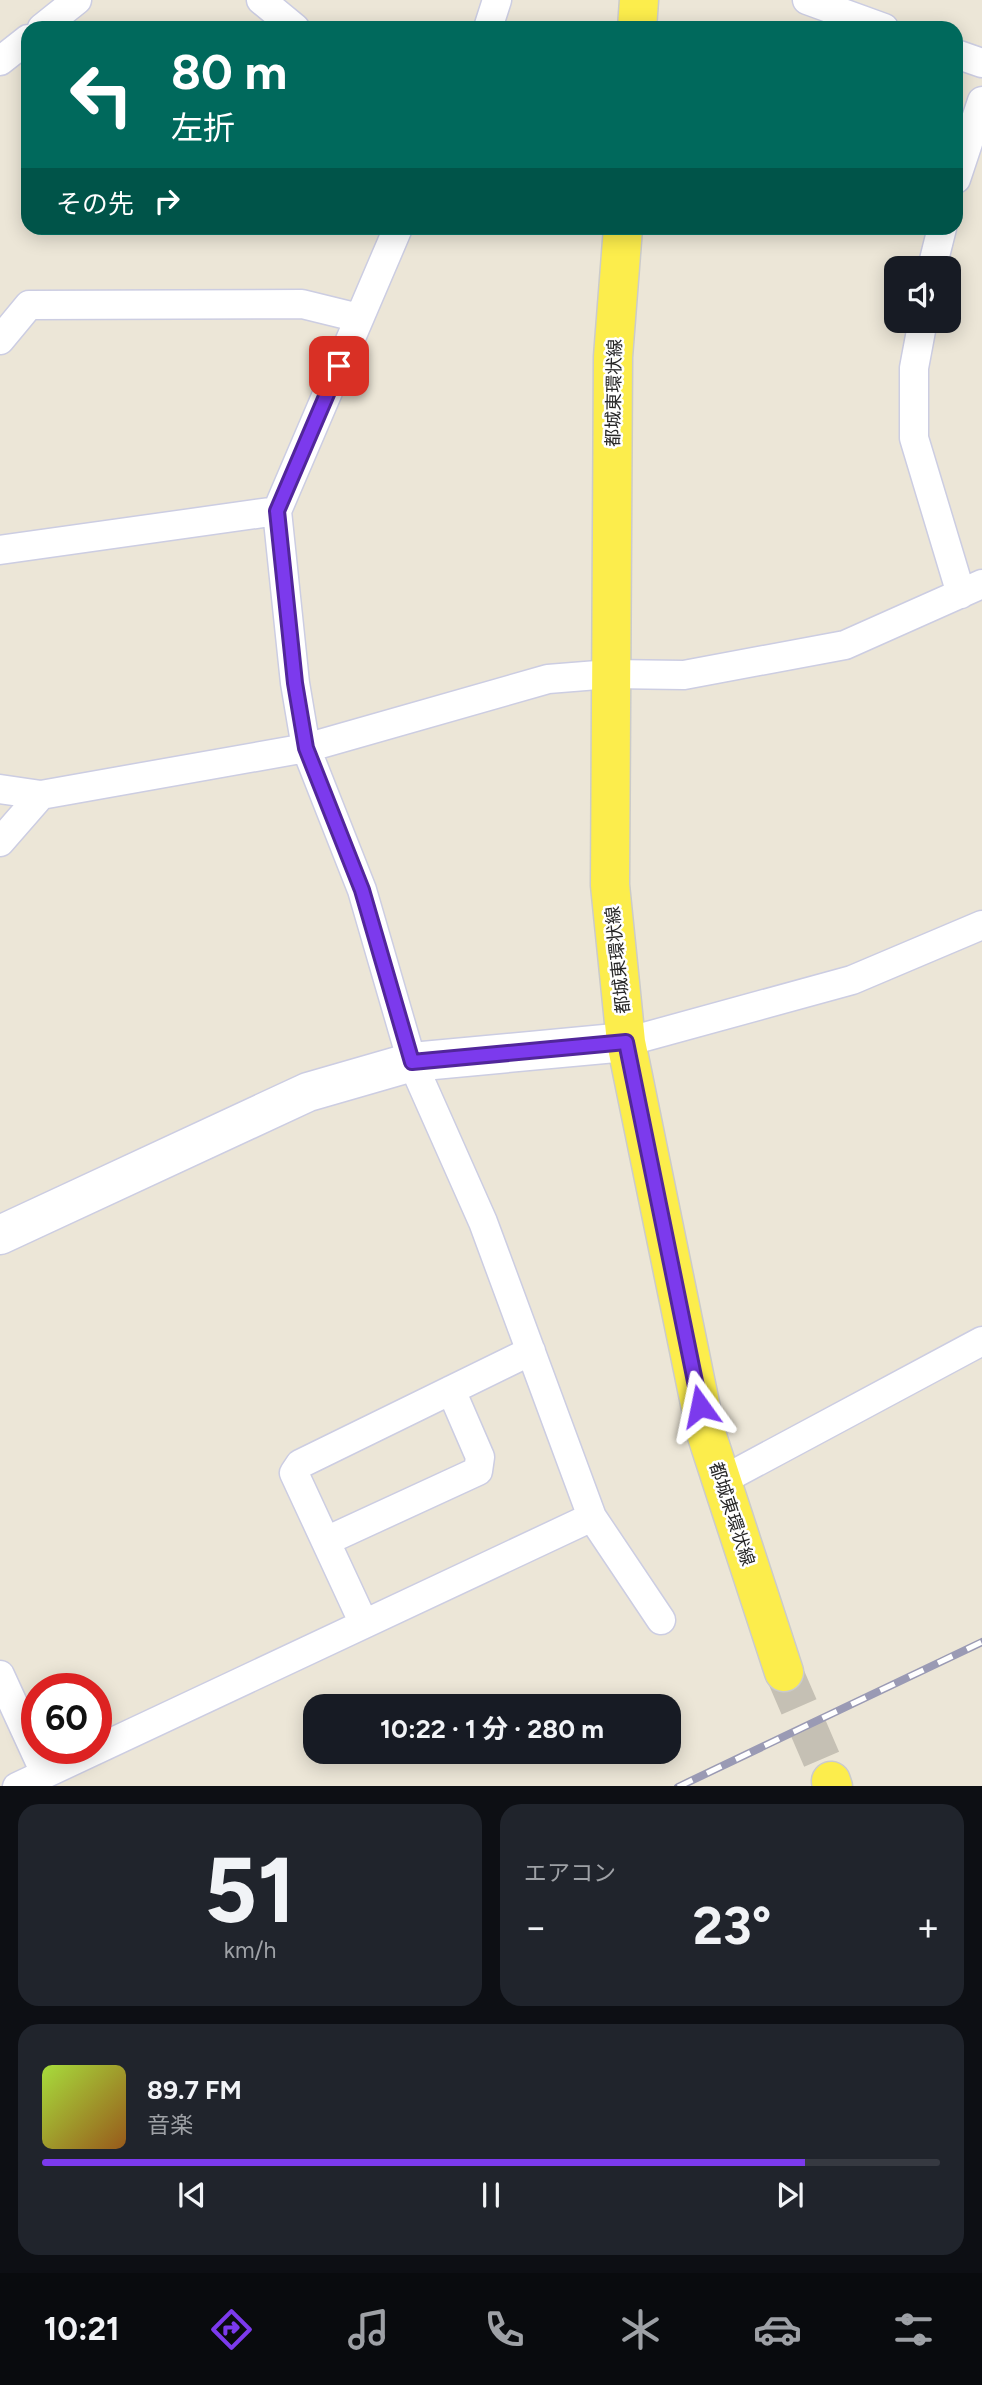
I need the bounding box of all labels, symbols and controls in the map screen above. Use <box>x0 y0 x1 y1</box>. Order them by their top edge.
text: 80 m <box>171 42 287 101</box>
icon: left <box>56 49 147 140</box>
text: 左折 <box>171 109 235 147</box>
icon: right <box>148 182 186 220</box>
text: その先 <box>56 188 134 220</box>
map controls <box>884 256 961 333</box>
button: sound <box>884 256 961 333</box>
pin <box>309 336 369 396</box>
street label: 都城東環状線 <box>602 339 626 447</box>
icon: arrive <box>320 347 358 385</box>
street label: 都城東環状線 <box>601 905 635 1015</box>
position arrow <box>663 1369 737 1443</box>
street label: 都城東環状線 <box>705 1459 759 1569</box>
speed limit sign: 60 <box>21 1673 112 1764</box>
text: 10:22 · 1 分 · 280 m <box>380 1713 604 1745</box>
text: 51 <box>204 1836 296 1945</box>
text: エアコン <box>524 1859 616 1887</box>
text: 23° <box>693 1895 771 1957</box>
text: − <box>524 1904 548 1950</box>
text: + <box>916 1904 940 1950</box>
text: km/h <box>224 1936 276 1964</box>
text: 89.7 FM <box>147 2074 242 2106</box>
text: 音楽 <box>147 2111 193 2139</box>
icon: previous <box>173 2176 211 2214</box>
icon: pause <box>472 2176 510 2214</box>
icon: next <box>771 2176 809 2214</box>
icon: directions <box>207 2305 256 2354</box>
icon: music <box>344 2305 393 2354</box>
icon: phone <box>480 2305 529 2354</box>
icon: climate <box>616 2305 665 2354</box>
icon: car <box>753 2305 802 2354</box>
icon: filters <box>889 2305 938 2354</box>
text: 10:21 <box>44 2310 120 2348</box>

